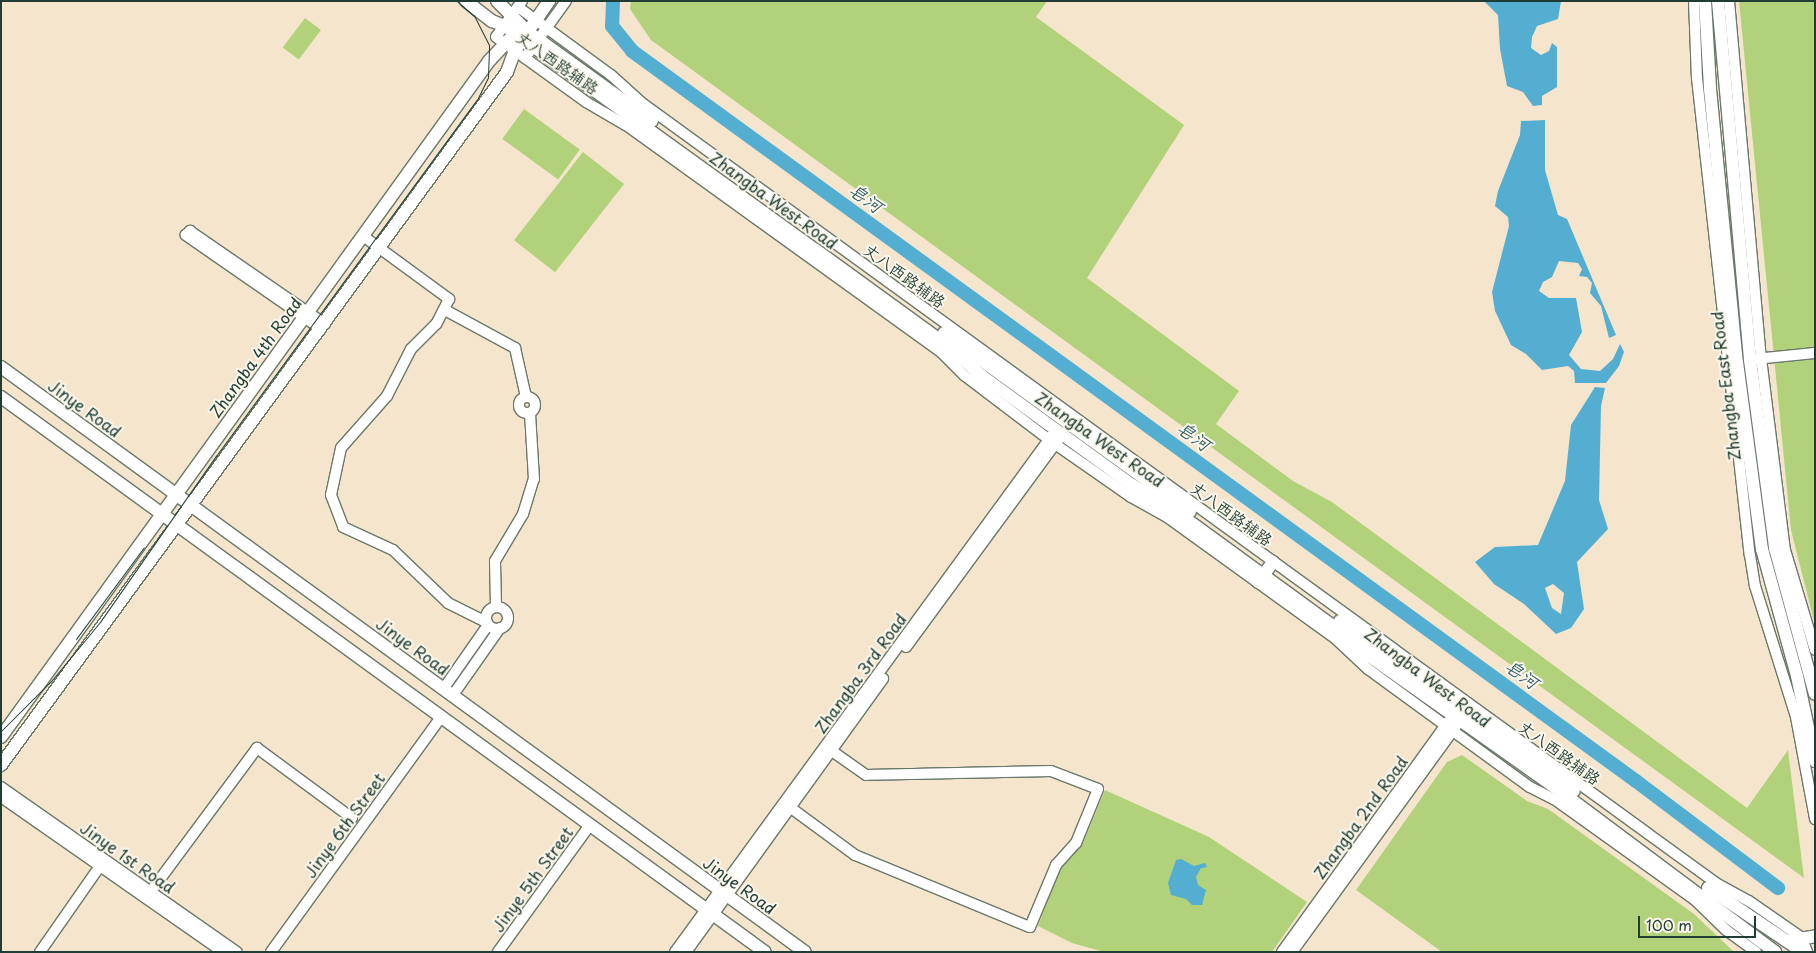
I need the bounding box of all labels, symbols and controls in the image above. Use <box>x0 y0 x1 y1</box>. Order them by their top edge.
street label: 丈八西路辅路 <box>513 27 603 97</box>
street label: Zhangba West Road <box>706 147 842 253</box>
water label: 皂河 <box>845 179 887 217</box>
street label: 丈八西路辅路 <box>861 239 949 311</box>
street label: Zhangba 4th Road <box>205 293 305 421</box>
street label: Zhangba East Road <box>1706 310 1744 462</box>
street label: Jinye Road <box>45 375 125 441</box>
street label: Zhangba West Road <box>1031 387 1169 491</box>
water label: 皂河 <box>1173 417 1215 455</box>
street label: 丈八西路辅路 <box>1188 477 1276 549</box>
street label: Zhangba 3rd Road <box>810 609 910 737</box>
street label: Jinye Road <box>373 613 453 679</box>
street label: Zhangba West Road <box>1361 623 1495 731</box>
water label: 皂河 <box>1501 655 1543 693</box>
street label: 丈八西路辅路 <box>1516 716 1604 788</box>
street label: Zhangba 2nd Road <box>1309 752 1411 882</box>
street label: Jinye 6th Street <box>299 768 389 882</box>
street label: Jinye 1st Road <box>77 817 179 897</box>
street label: Jinye 5th Street <box>487 823 577 935</box>
street label: Jinye Road <box>700 852 780 918</box>
scale bar <box>1641 906 1758 938</box>
text: 100 m <box>1646 913 1692 936</box>

